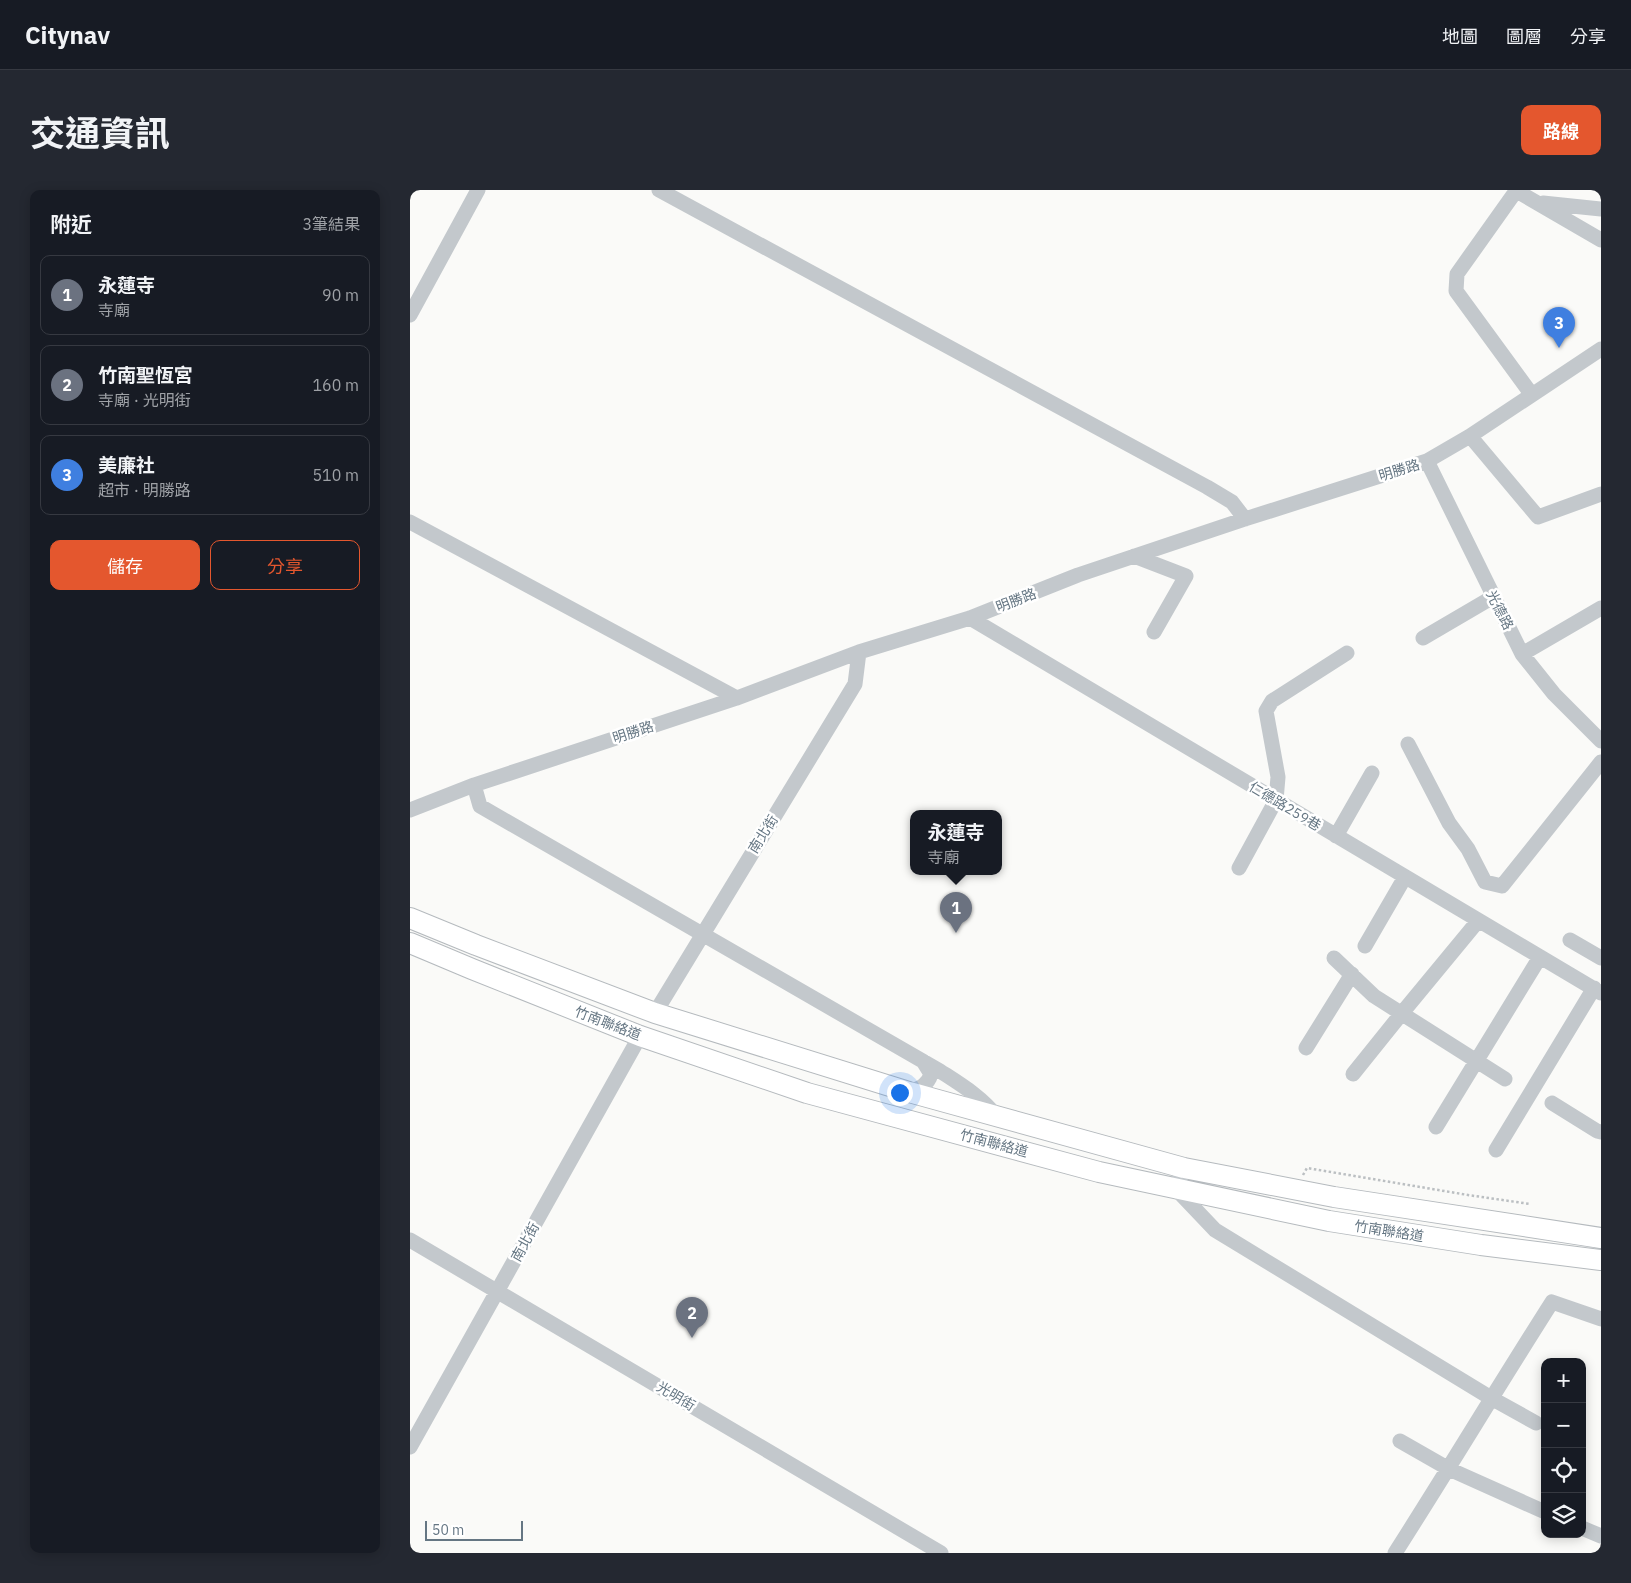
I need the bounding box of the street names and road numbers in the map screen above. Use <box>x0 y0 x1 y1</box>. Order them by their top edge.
street label: 明勝路 <box>1376 455 1422 485</box>
street label: 明勝路 <box>993 584 1039 616</box>
street label: 光德路 <box>1482 587 1518 633</box>
street label: 明勝路 <box>610 717 656 747</box>
street label: 仁德路259巷 <box>1246 777 1324 835</box>
street label: 南北街 <box>744 811 782 857</box>
street label: 竹南聯絡道 <box>572 1002 644 1044</box>
street label: 竹南聯絡道 <box>958 1125 1030 1161</box>
street label: 竹南聯絡道 <box>1353 1217 1425 1245</box>
street label: 南北街 <box>507 1219 543 1265</box>
street label: 光明街 <box>653 1377 699 1415</box>

